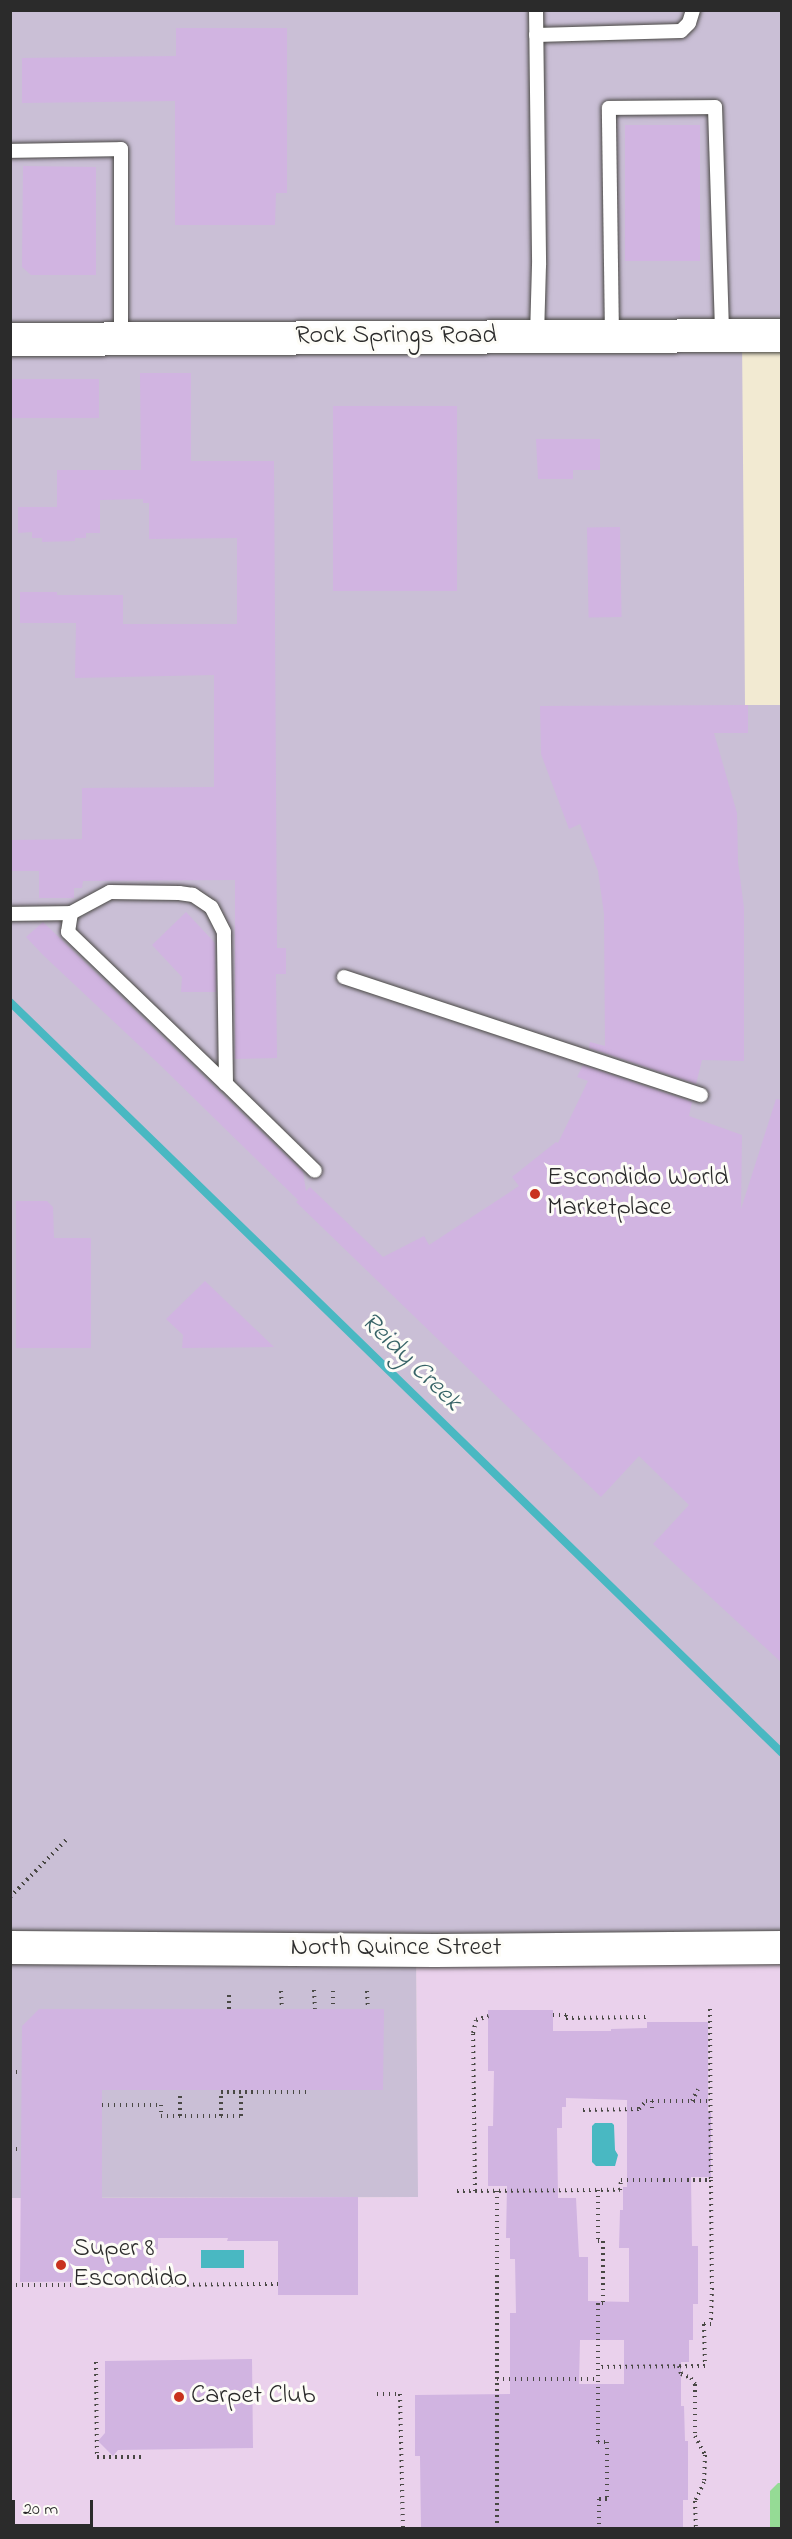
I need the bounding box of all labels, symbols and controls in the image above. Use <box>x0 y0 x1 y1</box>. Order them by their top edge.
street label: Rock Springs Road <box>295 321 497 353</box>
place label: Escondido World Marketplace <box>547 1163 729 1224</box>
marker: Escondido World Marketplace <box>528 1187 542 1201</box>
water label: Reidy Creek <box>354 1306 468 1418</box>
street label: North Quince Street <box>291 1933 501 1965</box>
place label: Super 8 Escondido <box>73 2234 187 2296</box>
marker: Super 8 Escondido <box>54 2258 68 2272</box>
place label: Carpet Club <box>191 2381 316 2413</box>
marker: Carpet Club <box>172 2390 186 2404</box>
scale bar <box>15 2488 96 2526</box>
text: 20 m <box>23 2497 58 2523</box>

